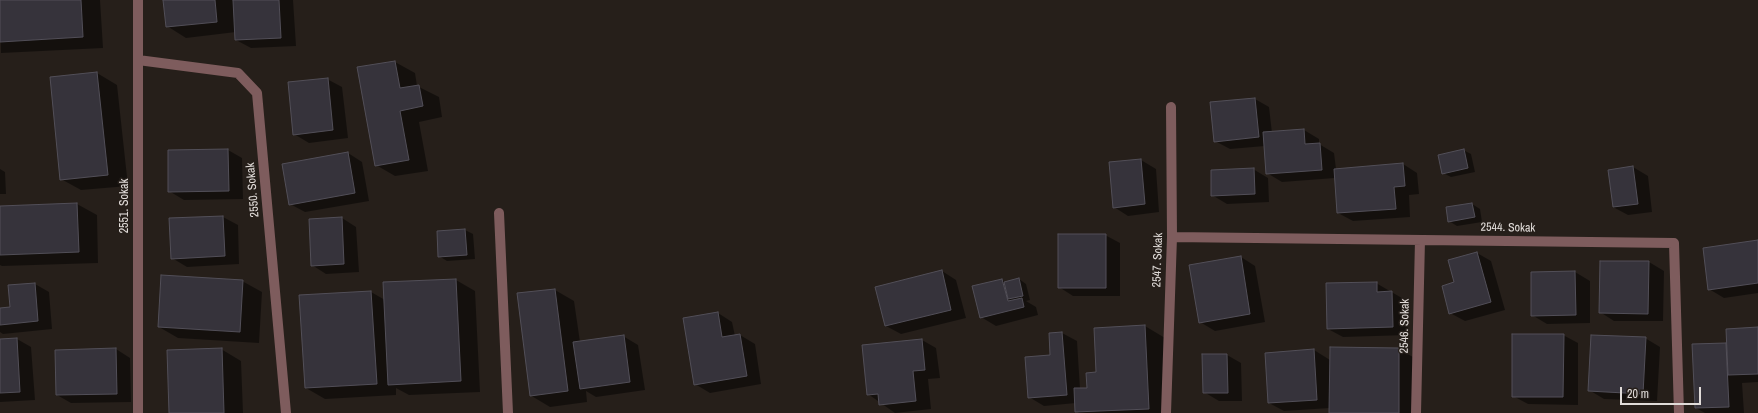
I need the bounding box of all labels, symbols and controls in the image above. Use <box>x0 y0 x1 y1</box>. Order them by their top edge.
street label: 2550. Sokak <box>243 162 263 218</box>
street label: 2551. Sokak <box>118 179 132 233</box>
street label: 2544. Sokak <box>1481 220 1535 236</box>
street label: 2547. Sokak <box>1150 232 1166 288</box>
street label: 2546. Sokak <box>1397 299 1413 353</box>
scale bar <box>1622 379 1703 405</box>
text: 20 m <box>1627 386 1649 402</box>

